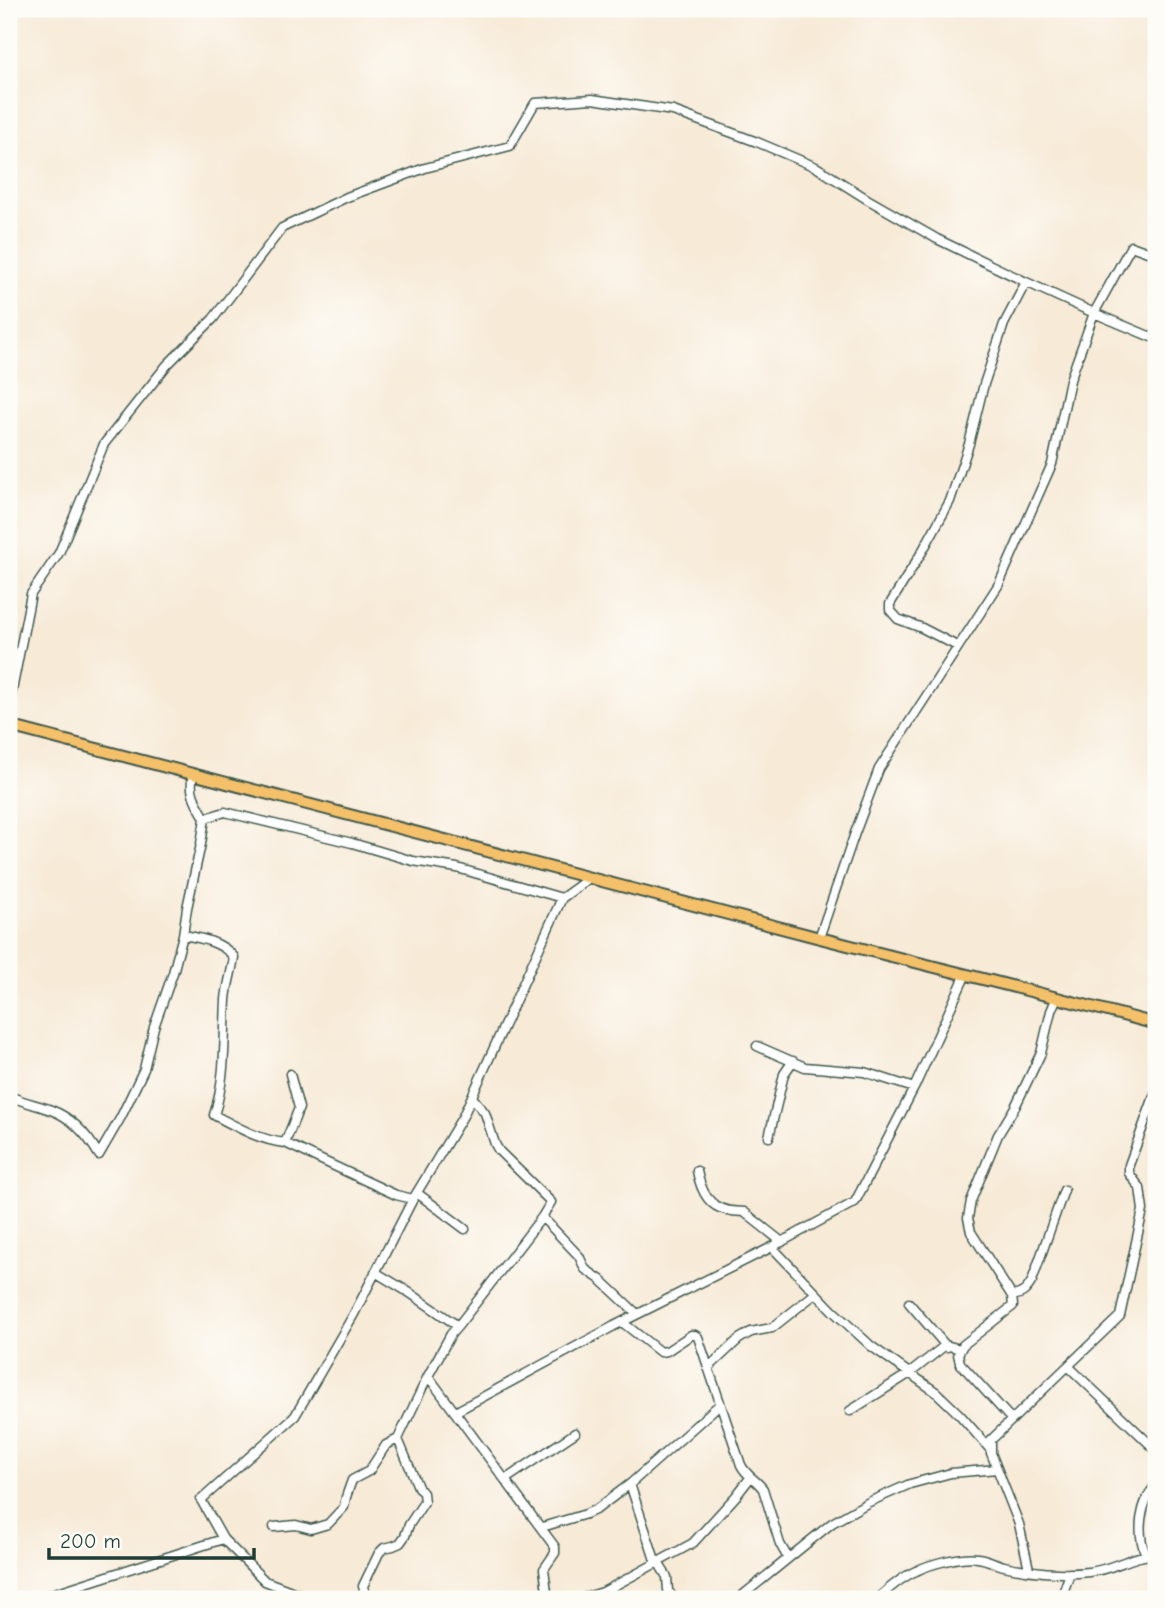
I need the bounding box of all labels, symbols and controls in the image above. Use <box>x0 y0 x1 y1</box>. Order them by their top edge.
scale bar <box>49 1517 254 1561</box>
text: 200 m <box>60 1529 121 1553</box>

